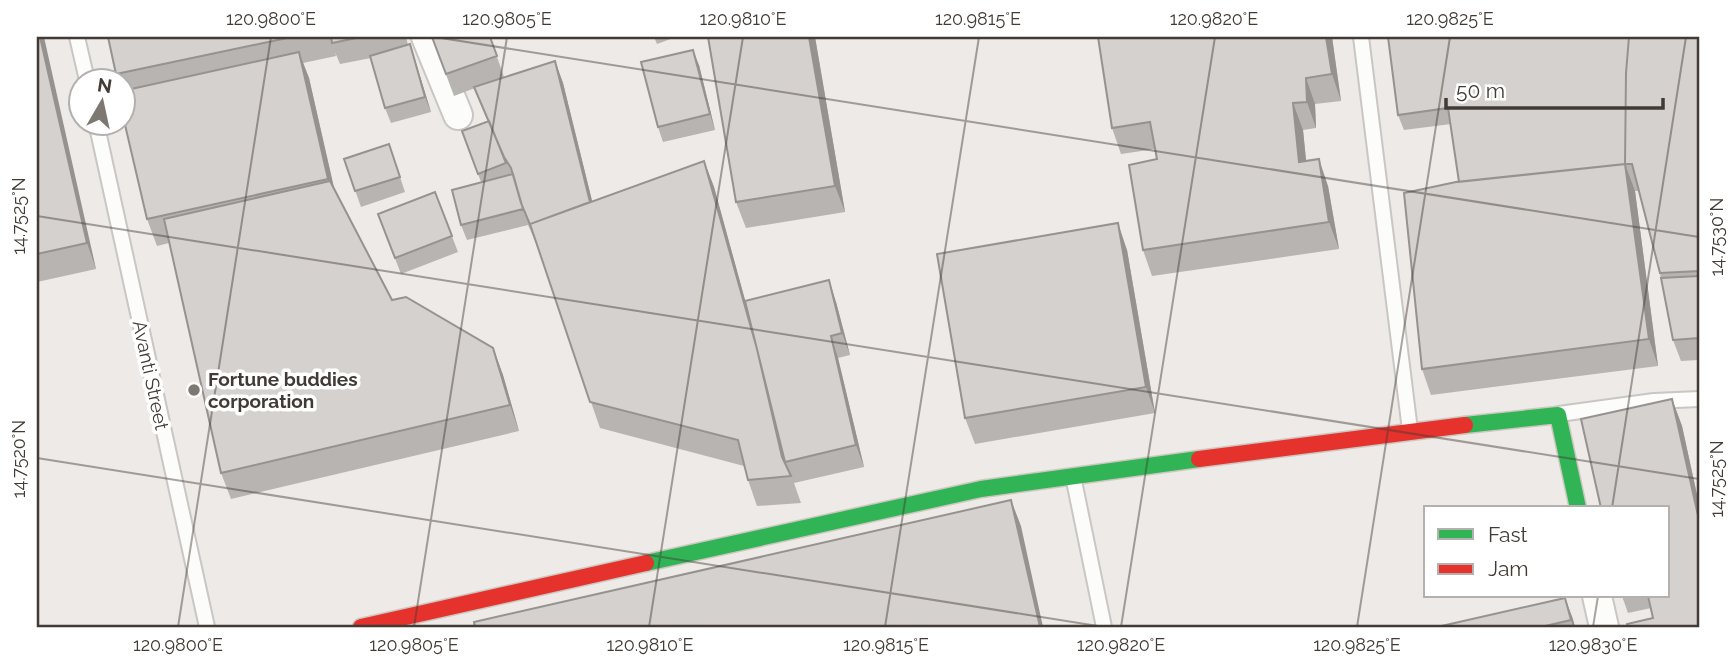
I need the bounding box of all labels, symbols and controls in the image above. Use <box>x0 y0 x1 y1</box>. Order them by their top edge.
text: 120.9800°E <box>226 8 316 29</box>
text: 120.9805°E <box>462 8 552 29</box>
text: 120.9810°E <box>700 8 786 29</box>
text: 120.9815°E <box>935 8 1021 29</box>
text: 120.9820°E <box>1170 8 1258 29</box>
text: 120.9825°E <box>1406 8 1494 29</box>
north arrow <box>66 66 136 136</box>
scale bar <box>1446 66 1662 110</box>
text: N <box>96 73 114 97</box>
text: 50 m <box>1456 78 1505 103</box>
text: 14.7525°N <box>8 177 29 255</box>
text: 14.7530°N <box>1706 198 1727 276</box>
street label: Avanti Street <box>129 318 173 432</box>
place label: Fortune buddies corporation <box>208 368 358 412</box>
marker: Fortune buddies corporation <box>186 382 202 398</box>
text: 14.7520°N <box>8 420 29 498</box>
text: 14.7525°N <box>1706 440 1727 518</box>
legend <box>1424 506 1670 598</box>
text: Fast <box>1488 522 1528 547</box>
text: Jam <box>1488 556 1529 581</box>
text: 120.9800°E <box>133 634 223 655</box>
text: 120.9805°E <box>369 634 459 655</box>
text: 120.9810°E <box>607 634 693 655</box>
text: 120.9815°E <box>843 634 929 655</box>
text: 120.9820°E <box>1077 634 1165 655</box>
text: 120.9825°E <box>1313 634 1401 655</box>
text: 120.9830°E <box>1549 634 1637 655</box>

